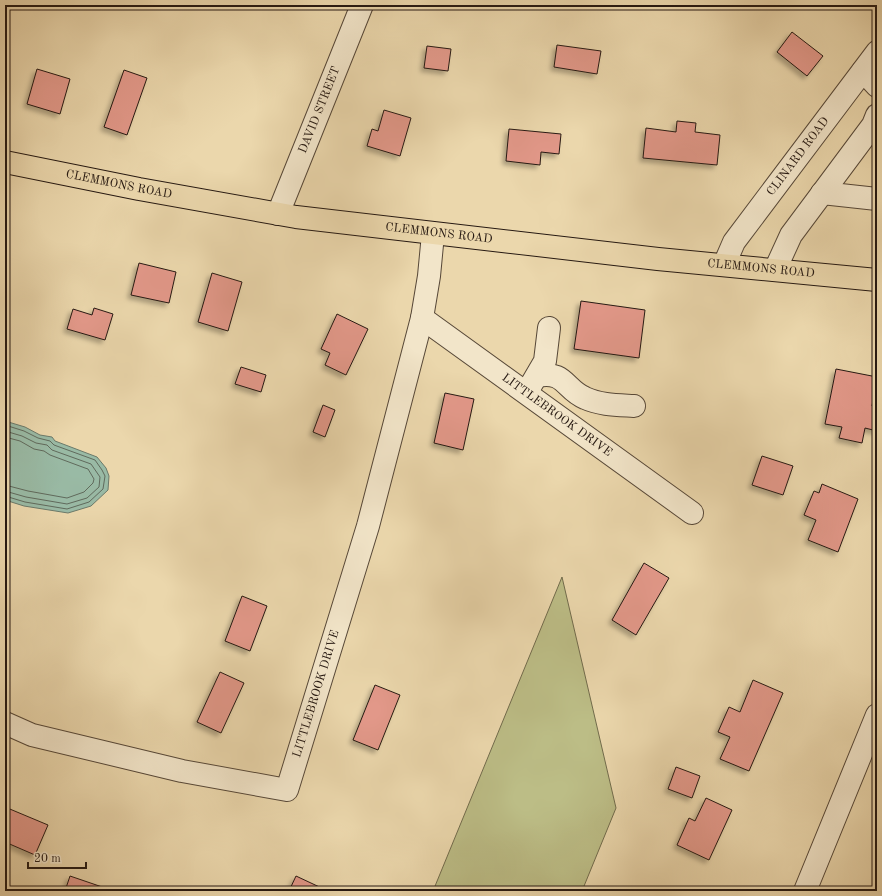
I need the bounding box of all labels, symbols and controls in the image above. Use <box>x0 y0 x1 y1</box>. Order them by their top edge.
street label: DAVID STREET <box>297 65 343 155</box>
street label: CLINARD ROAD <box>765 115 832 198</box>
street label: CLEMMONS ROAD <box>65 168 173 201</box>
street label: CLEMMONS ROAD <box>385 221 493 246</box>
street label: CLEMMONS ROAD <box>707 258 815 280</box>
street label: LITTLEBROOK DRIVE <box>499 372 614 459</box>
street label: LITTLEBROOK DRIVE <box>291 629 342 759</box>
scale bar <box>28 844 86 870</box>
text: 20 m <box>34 853 61 865</box>

